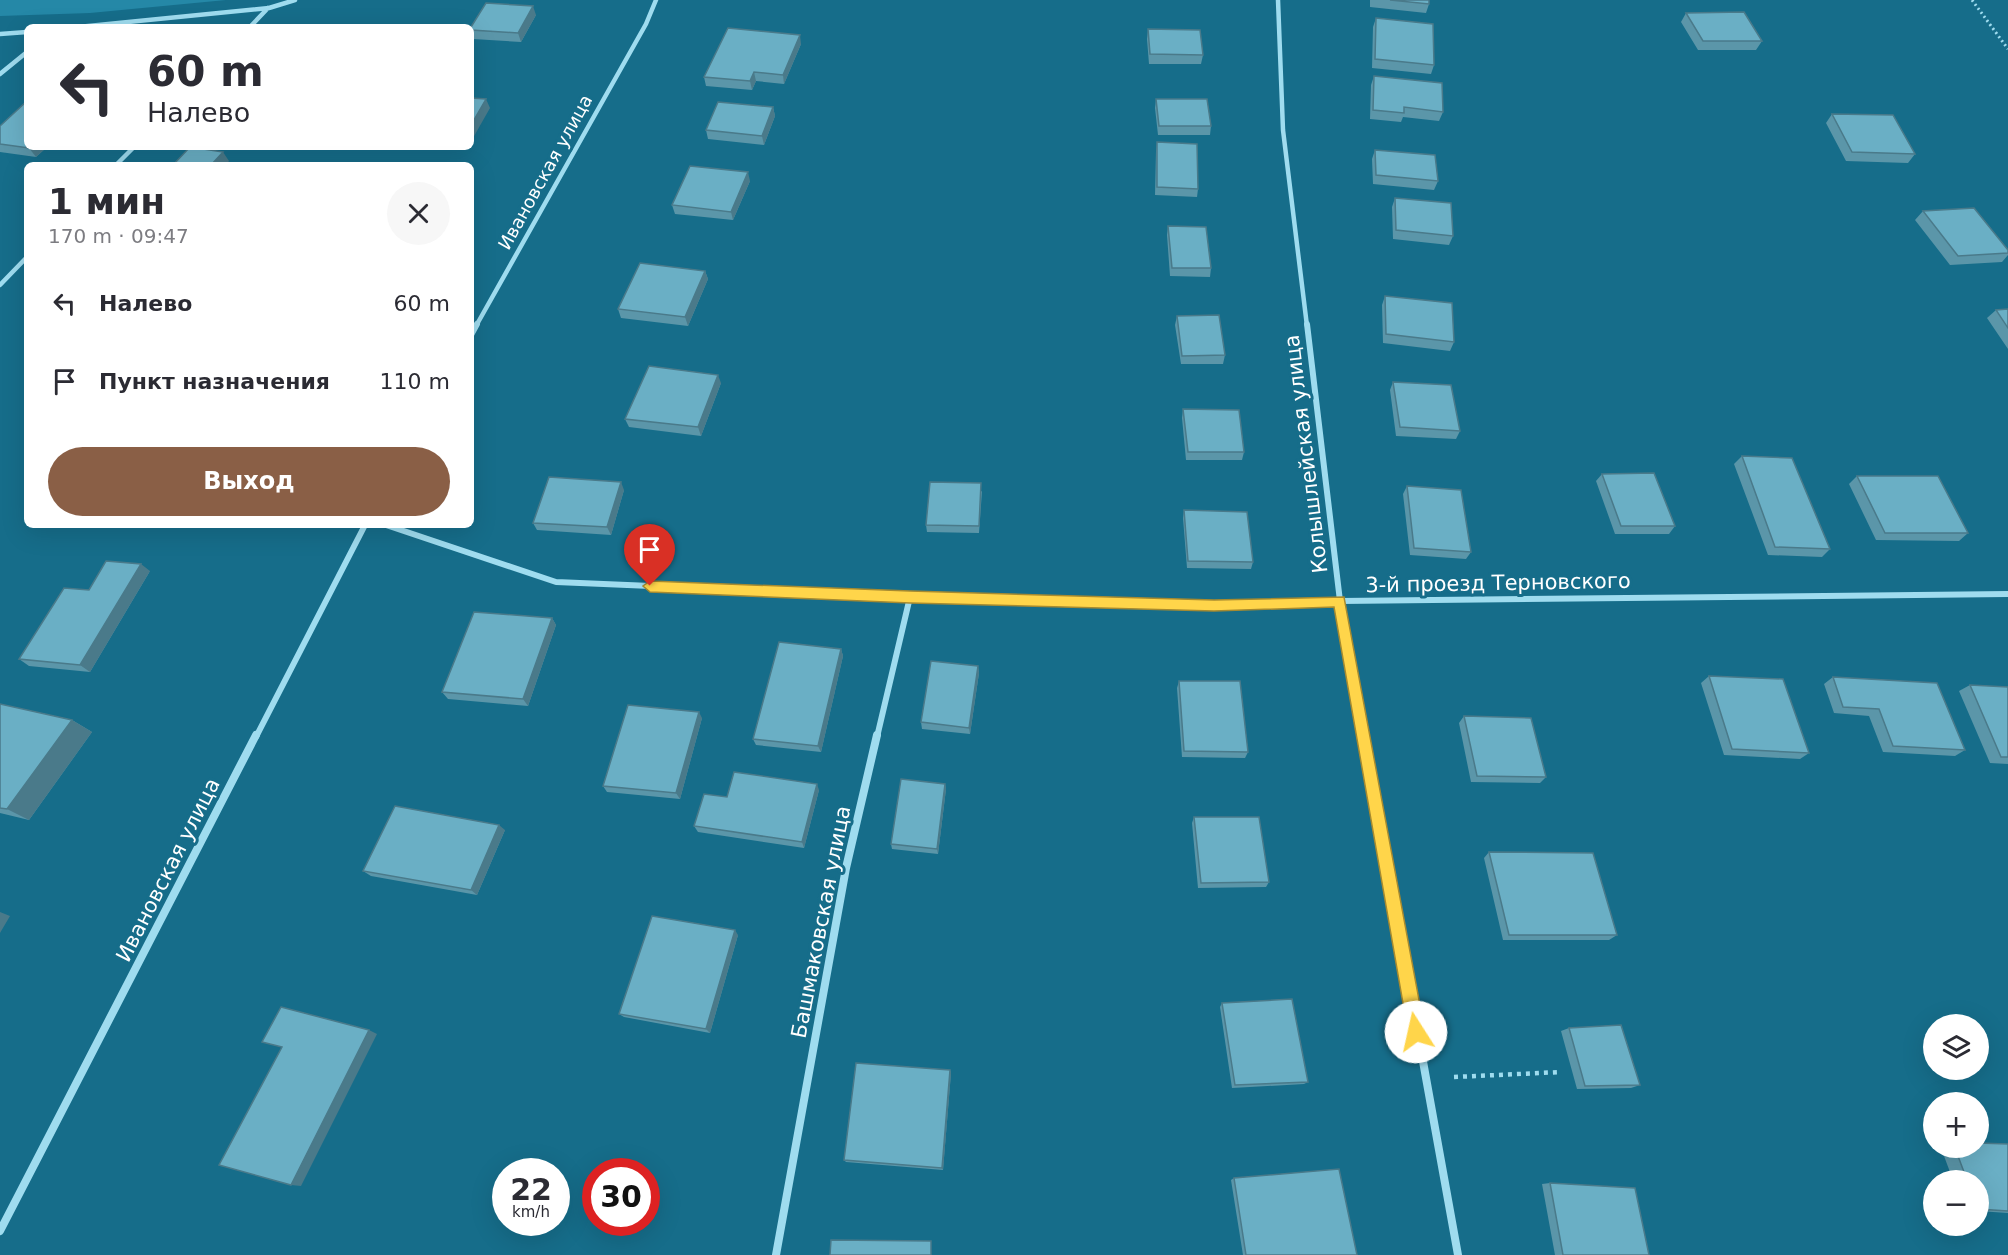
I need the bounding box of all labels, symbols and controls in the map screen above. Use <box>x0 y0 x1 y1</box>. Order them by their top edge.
text: 60 m <box>147 47 264 96</box>
icon: left <box>48 48 126 126</box>
street label: Ивановская улица <box>494 91 596 253</box>
text: Налево <box>147 97 250 128</box>
text: 1 мин <box>48 181 165 222</box>
button: close <box>387 182 450 245</box>
text: 170 m · 09:47 <box>48 224 189 248</box>
icon: left <box>48 287 81 320</box>
text: Налево <box>99 291 192 316</box>
text: 60 m <box>394 291 450 316</box>
street label: Колышлейская улица <box>1279 333 1333 575</box>
icon: arrive <box>48 365 81 398</box>
text: Пункт назначения <box>99 369 330 394</box>
text: 110 m <box>380 369 450 394</box>
button: Выход <box>48 447 450 516</box>
pin <box>624 524 675 586</box>
icon: arrive <box>633 533 666 566</box>
street label: 3-й проезд Терновского <box>1365 569 1631 597</box>
street label: Ивановская улица <box>111 774 225 966</box>
street label: Башмаковская улица <box>787 804 855 1040</box>
position arrow <box>1384 1000 1448 1064</box>
map controls <box>1923 1014 1989 1236</box>
button: layers <box>1923 1014 1989 1080</box>
button: + <box>1923 1092 1989 1158</box>
speed limit sign: 30 <box>582 1158 660 1236</box>
button: − <box>1923 1170 1989 1236</box>
text: 22 <box>510 1172 552 1207</box>
text: km/h <box>512 1203 550 1221</box>

